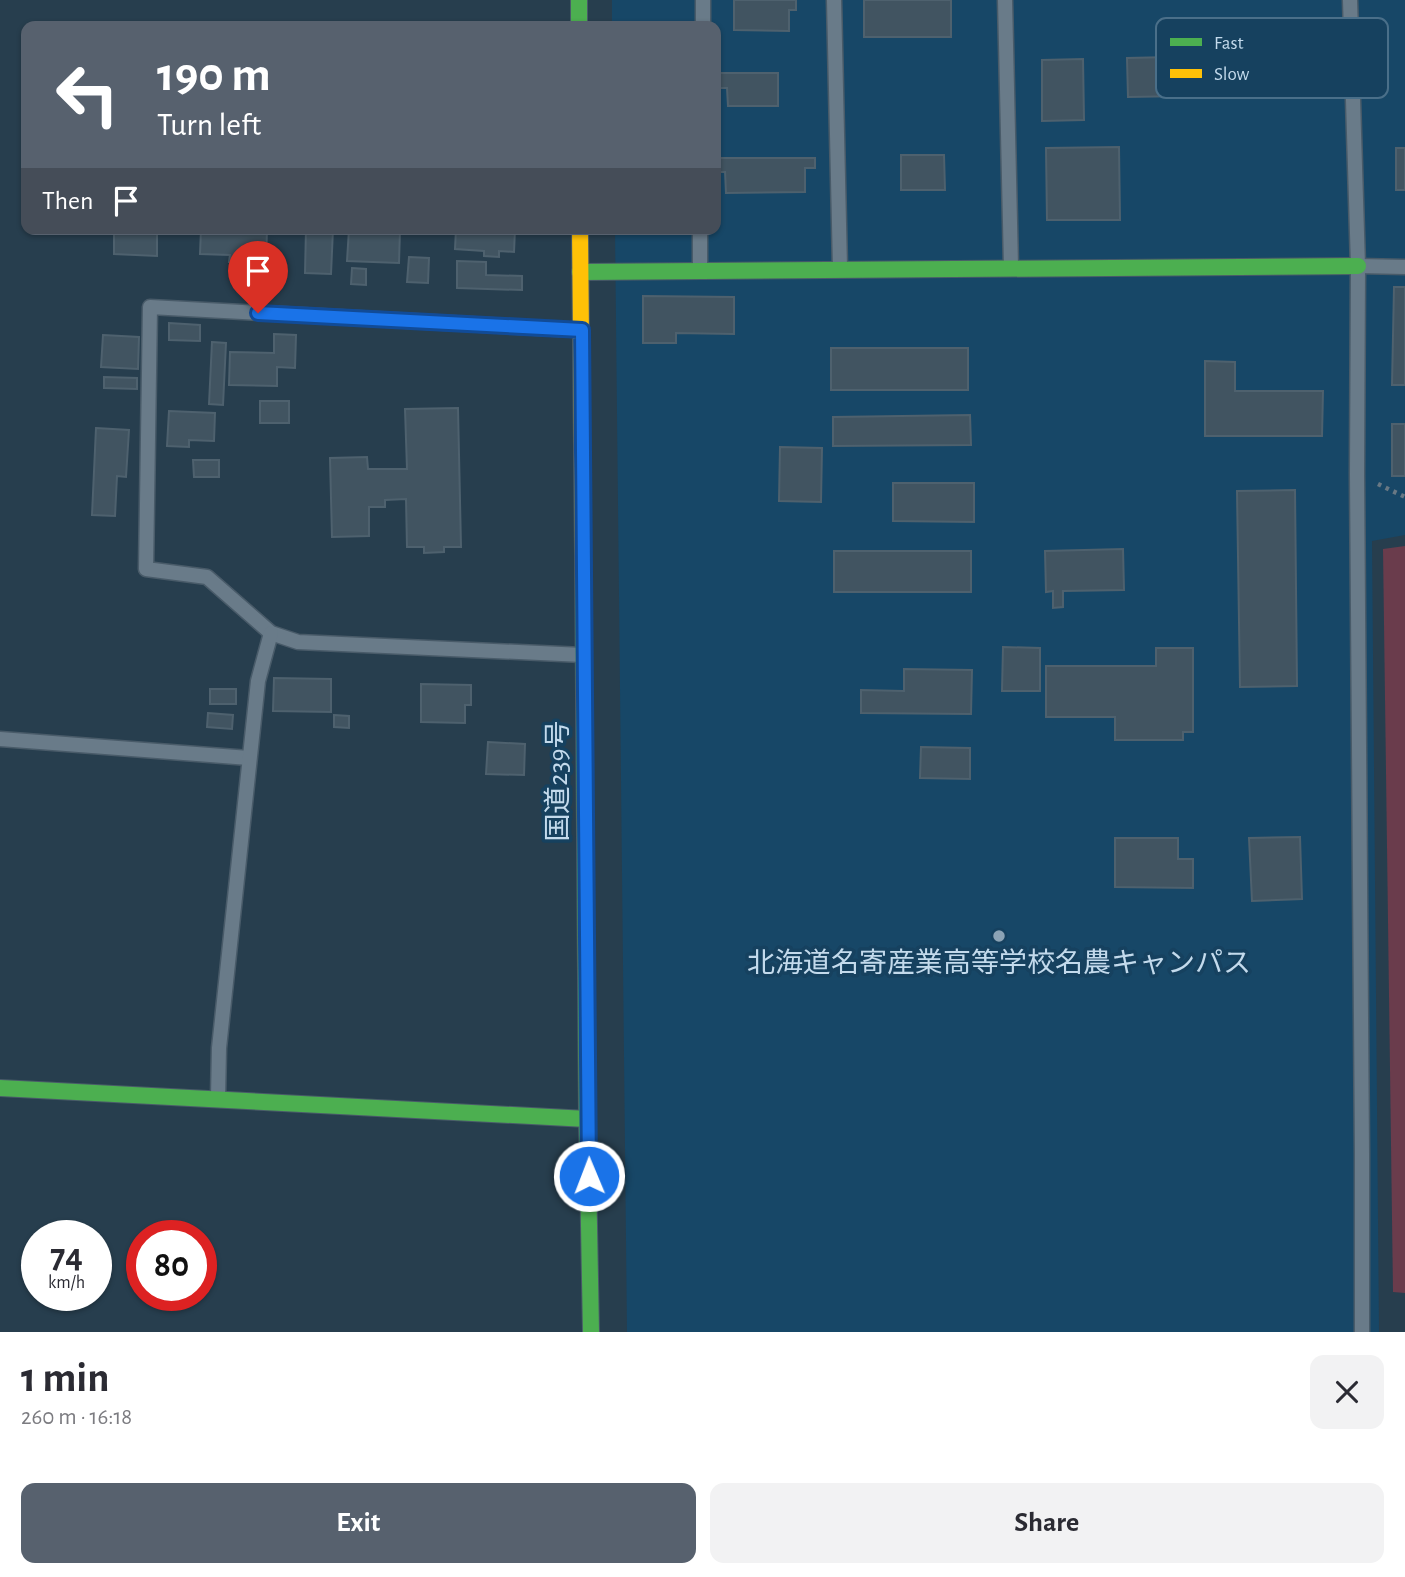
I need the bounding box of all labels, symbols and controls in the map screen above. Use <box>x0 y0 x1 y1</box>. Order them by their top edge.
legend <box>1156 18 1388 98</box>
text: Fast <box>1214 34 1244 53</box>
icon: left <box>42 49 133 140</box>
text: 190 m <box>157 51 271 100</box>
text: Slow <box>1214 65 1250 84</box>
text: Turn left <box>157 109 261 141</box>
icon: arrive <box>107 182 145 220</box>
text: Then <box>42 188 93 214</box>
pin <box>228 241 288 313</box>
icon: arrive <box>239 252 277 290</box>
street label: 国道239号 <box>543 720 573 842</box>
marker: 北海道名寄産業高等学校名農キャンパス <box>991 928 1007 944</box>
place label: 北海道名寄産業高等学校名農キャンパス <box>747 948 1251 978</box>
position arrow <box>552 1139 626 1213</box>
speed limit sign: 80 <box>126 1220 217 1311</box>
text: 74 <box>50 1239 83 1274</box>
text: km/h <box>48 1274 85 1292</box>
button: close <box>1310 1355 1384 1429</box>
text: 1 min <box>21 1357 110 1399</box>
text: 260 m · 16:18 <box>21 1406 132 1429</box>
button: Exit <box>21 1483 696 1563</box>
button: Share <box>710 1483 1384 1563</box>

